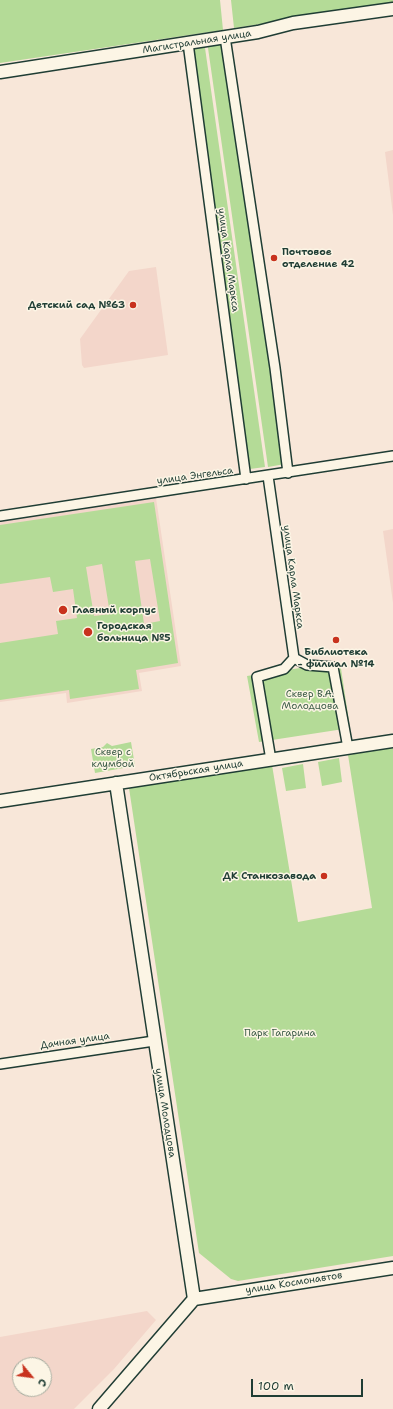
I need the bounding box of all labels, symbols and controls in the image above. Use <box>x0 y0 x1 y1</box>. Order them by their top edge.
street label: Магистральная улица <box>142 27 252 57</box>
street label: улица Карла Маркса <box>215 207 241 313</box>
place label: Почтовое отделение 42 <box>282 246 354 270</box>
marker: Почтовое отделение 42 <box>269 253 279 263</box>
place label: Детский сад №63 <box>28 299 125 311</box>
marker: Детский сад №63 <box>128 300 138 310</box>
street label: улица Энгельса <box>156 465 234 487</box>
street label: улица Карла Маркса <box>280 524 306 630</box>
marker: Главный корпус <box>57 604 69 616</box>
place label: Главный корпус <box>72 604 156 616</box>
place label: Городская больница №5 <box>97 620 170 644</box>
marker: Городская больница №5 <box>82 626 94 638</box>
marker: Библиотека - филиал №14 <box>331 635 341 645</box>
place label: Библиотека - филиал №14 <box>297 646 375 670</box>
park label: Сквер В.А. Молодцова <box>282 688 338 712</box>
park label: Сквер с клумбой <box>92 746 134 770</box>
street label: Октябрьская улица <box>148 758 244 784</box>
place label: ДК Станкозавода <box>223 870 316 882</box>
marker: ДК Станкозавода <box>319 871 329 881</box>
park label: Парк Гагарина <box>244 1027 316 1039</box>
street label: Дачная улица <box>40 1030 110 1052</box>
street label: улица Молодцова <box>152 1067 178 1159</box>
street label: улица Космонавтов <box>245 1269 343 1297</box>
north arrow <box>12 1357 52 1397</box>
scale bar <box>253 1371 365 1397</box>
text: С <box>34 1376 50 1389</box>
text: 100 m <box>258 1378 294 1394</box>

